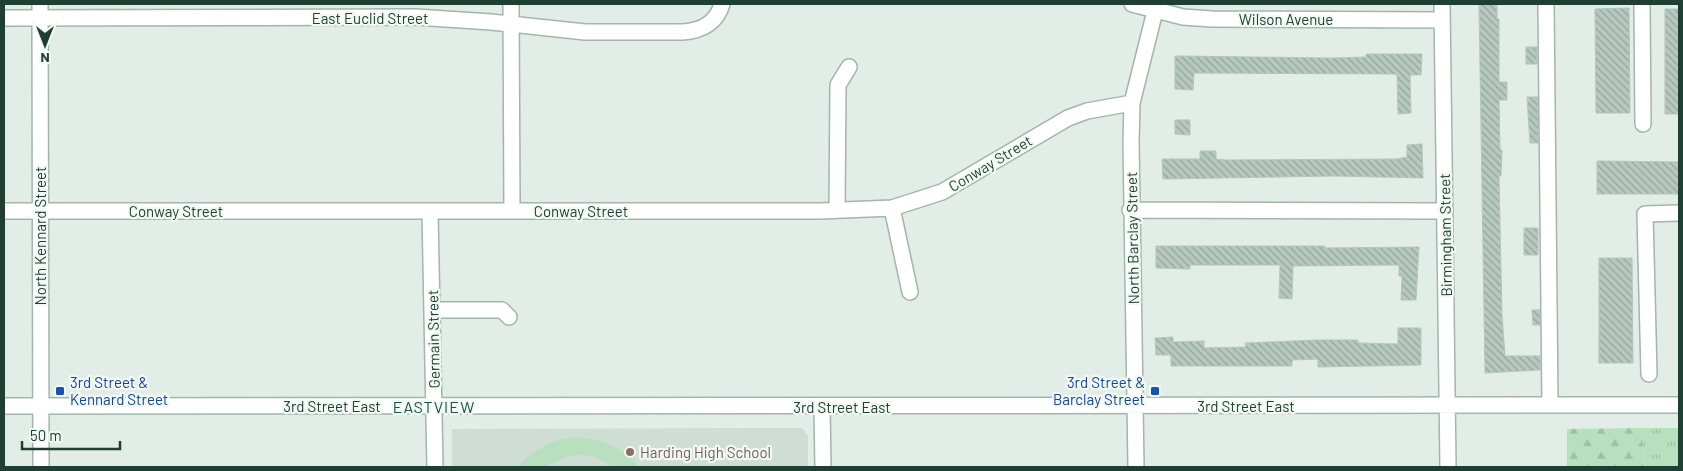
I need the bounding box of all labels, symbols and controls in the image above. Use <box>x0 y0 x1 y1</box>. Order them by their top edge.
street label: East Euclid Street <box>312 9 428 27</box>
street label: Wilson Avenue <box>1239 10 1333 28</box>
north arrow <box>20 20 70 70</box>
text: N <box>40 50 50 67</box>
street label: Conway Street <box>945 131 1035 195</box>
street label: North Kennard Street <box>31 167 49 305</box>
street label: North Barclay Street <box>1122 172 1142 304</box>
street label: Birmingham Street <box>1435 173 1455 297</box>
street label: Conway Street <box>129 202 223 220</box>
street label: Conway Street <box>534 202 628 220</box>
street label: Germain Street <box>423 290 443 388</box>
place label: 3rd Street & Kennard Street <box>70 373 168 408</box>
place label: 3rd Street & Barclay Street <box>1053 373 1145 408</box>
marker: 3rd Street & Kennard Street <box>54 385 66 397</box>
marker: 3rd Street & Barclay Street <box>1149 385 1161 397</box>
street label: 3rd Street East <box>283 397 381 415</box>
district label: EASTVIEW <box>393 397 475 416</box>
street label: 3rd Street East <box>1197 397 1295 415</box>
street label: 3rd Street East <box>793 398 891 416</box>
scale bar <box>22 418 120 450</box>
text: 50 m <box>30 426 62 444</box>
place label: Harding High School <box>640 443 771 461</box>
marker: Harding High School <box>624 446 636 458</box>

